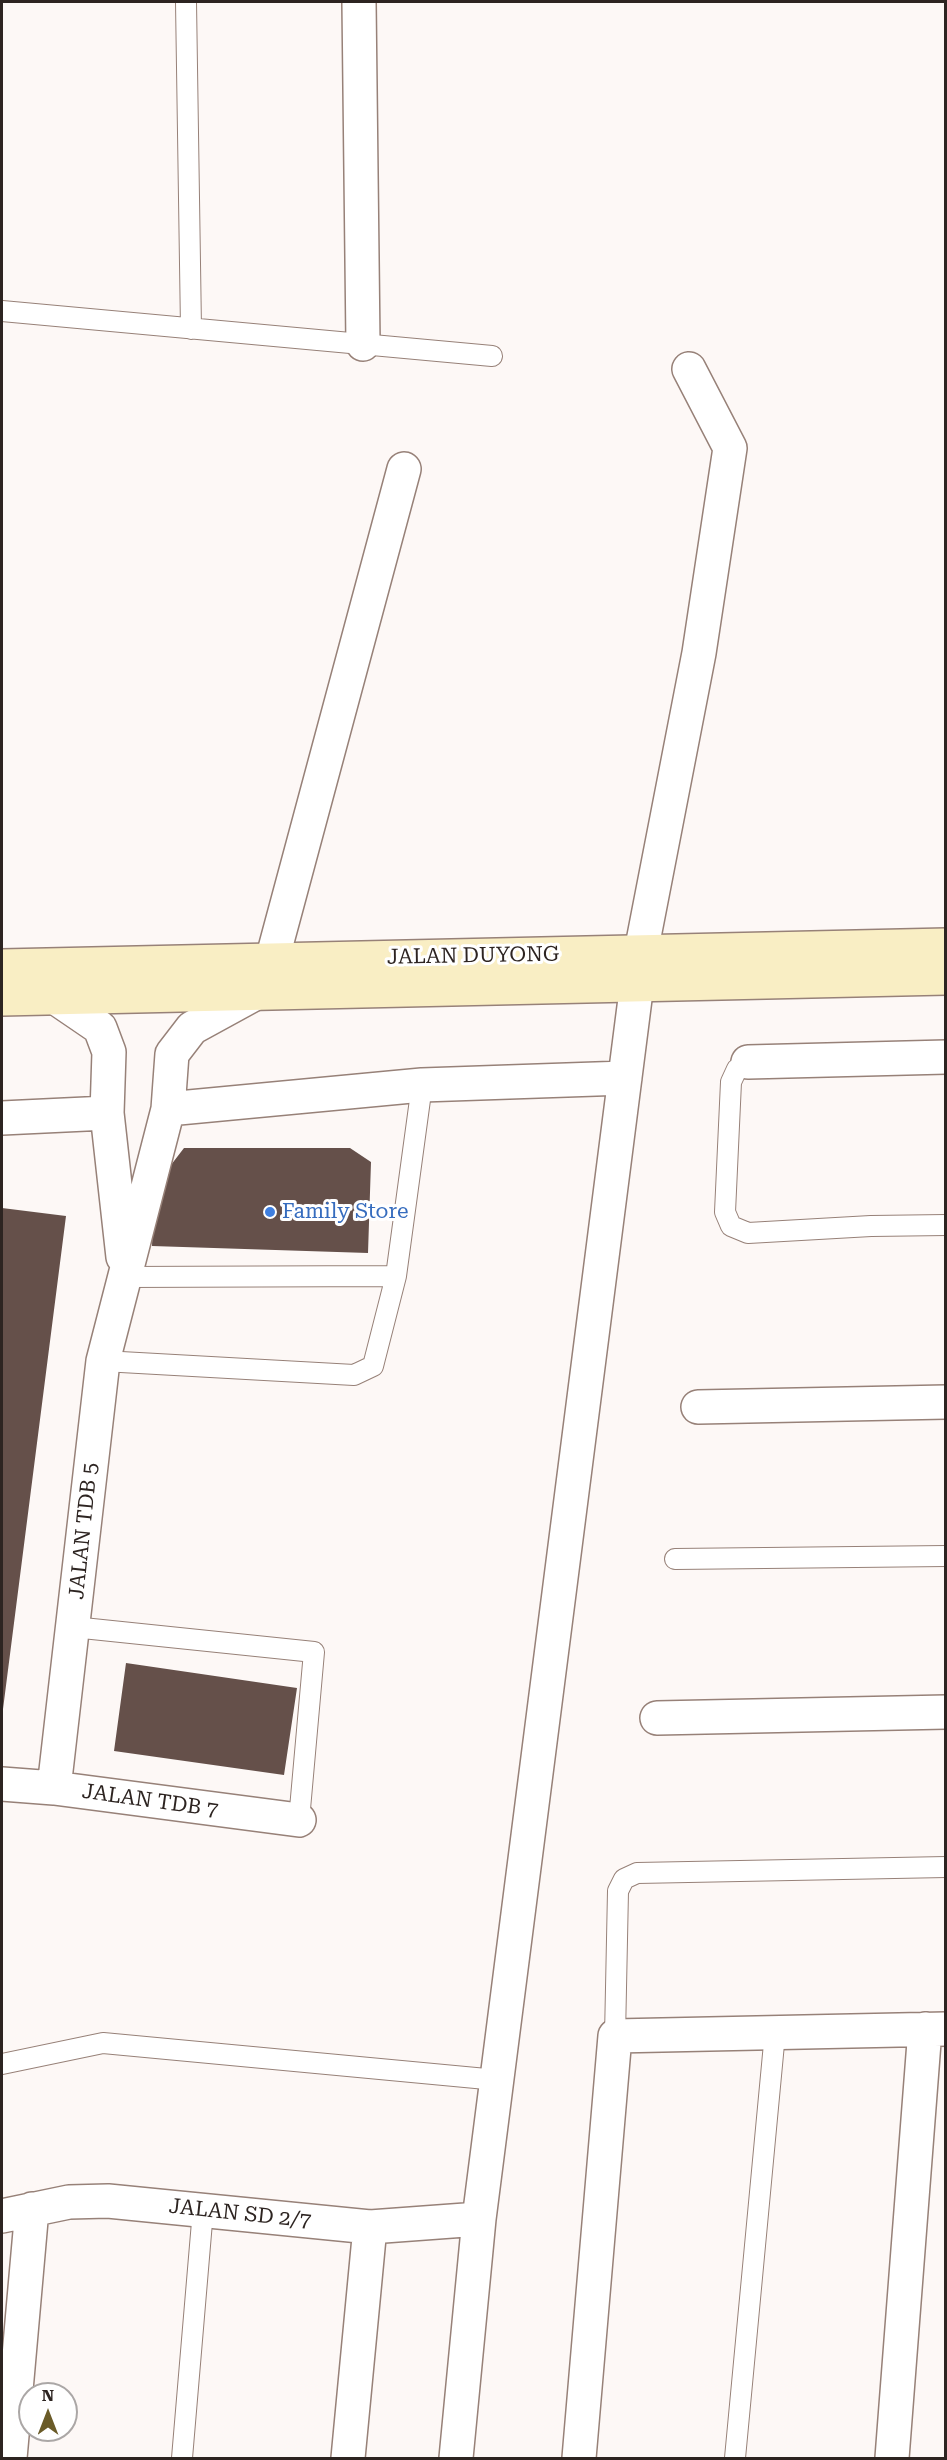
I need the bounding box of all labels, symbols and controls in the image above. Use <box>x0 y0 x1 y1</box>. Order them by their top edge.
street label: JALAN DUYONG <box>387 942 559 970</box>
place label: Family Store <box>282 1199 408 1225</box>
marker: Family Store <box>263 1205 277 1219</box>
street label: JALAN TDB 5 <box>64 1461 104 1601</box>
street label: JALAN TDB 7 <box>80 1779 220 1823</box>
street label: JALAN SD 2/7 <box>168 2194 312 2234</box>
north arrow <box>18 2382 78 2442</box>
text: N <box>42 2386 54 2405</box>

